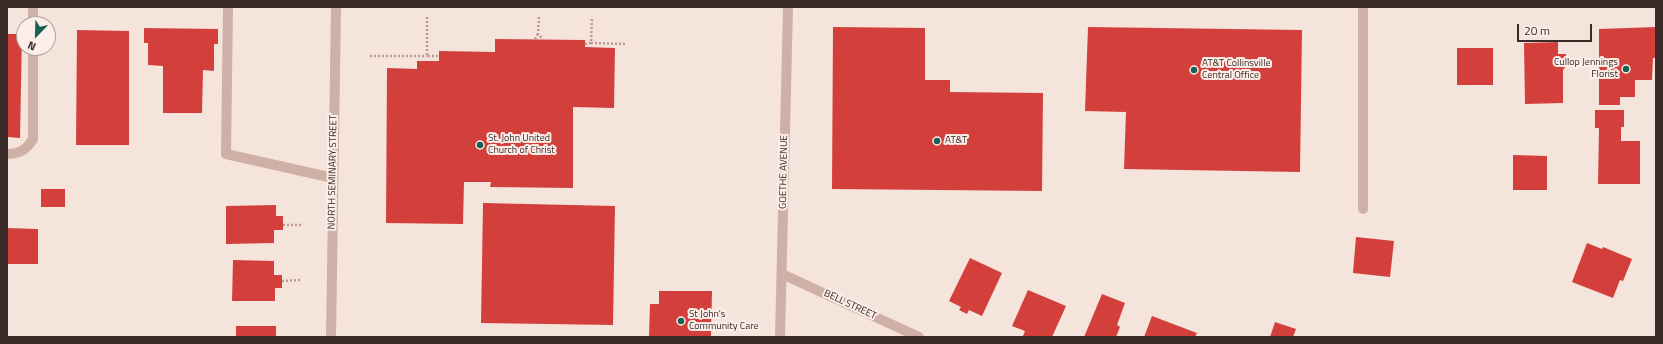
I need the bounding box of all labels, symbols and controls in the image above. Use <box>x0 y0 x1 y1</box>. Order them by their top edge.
north arrow <box>16 16 56 56</box>
scale bar <box>1519 16 1594 42</box>
text: 20 m <box>1524 21 1550 40</box>
text: N <box>25 37 38 55</box>
place label: Cullop Jennings Florist <box>1554 57 1618 80</box>
place label: AT&T Collinsville Central Office <box>1202 58 1271 82</box>
marker: Cullop Jennings Florist <box>1621 64 1631 74</box>
marker: AT&T Collinsville Central Office <box>1189 65 1199 75</box>
street label: NORTH SEMINARY STREET <box>326 114 340 230</box>
place label: St. John United Church of Christ <box>488 133 555 156</box>
street label: GOETHE AVENUE <box>777 135 791 209</box>
place label: AT&T <box>945 135 967 147</box>
marker: AT&T <box>932 136 942 146</box>
marker: St. John United Church of Christ <box>475 140 485 150</box>
street label: BELL STREET <box>822 288 878 322</box>
place label: St John's Community Care <box>689 309 759 332</box>
marker: St John's Community Care <box>676 316 686 326</box>

